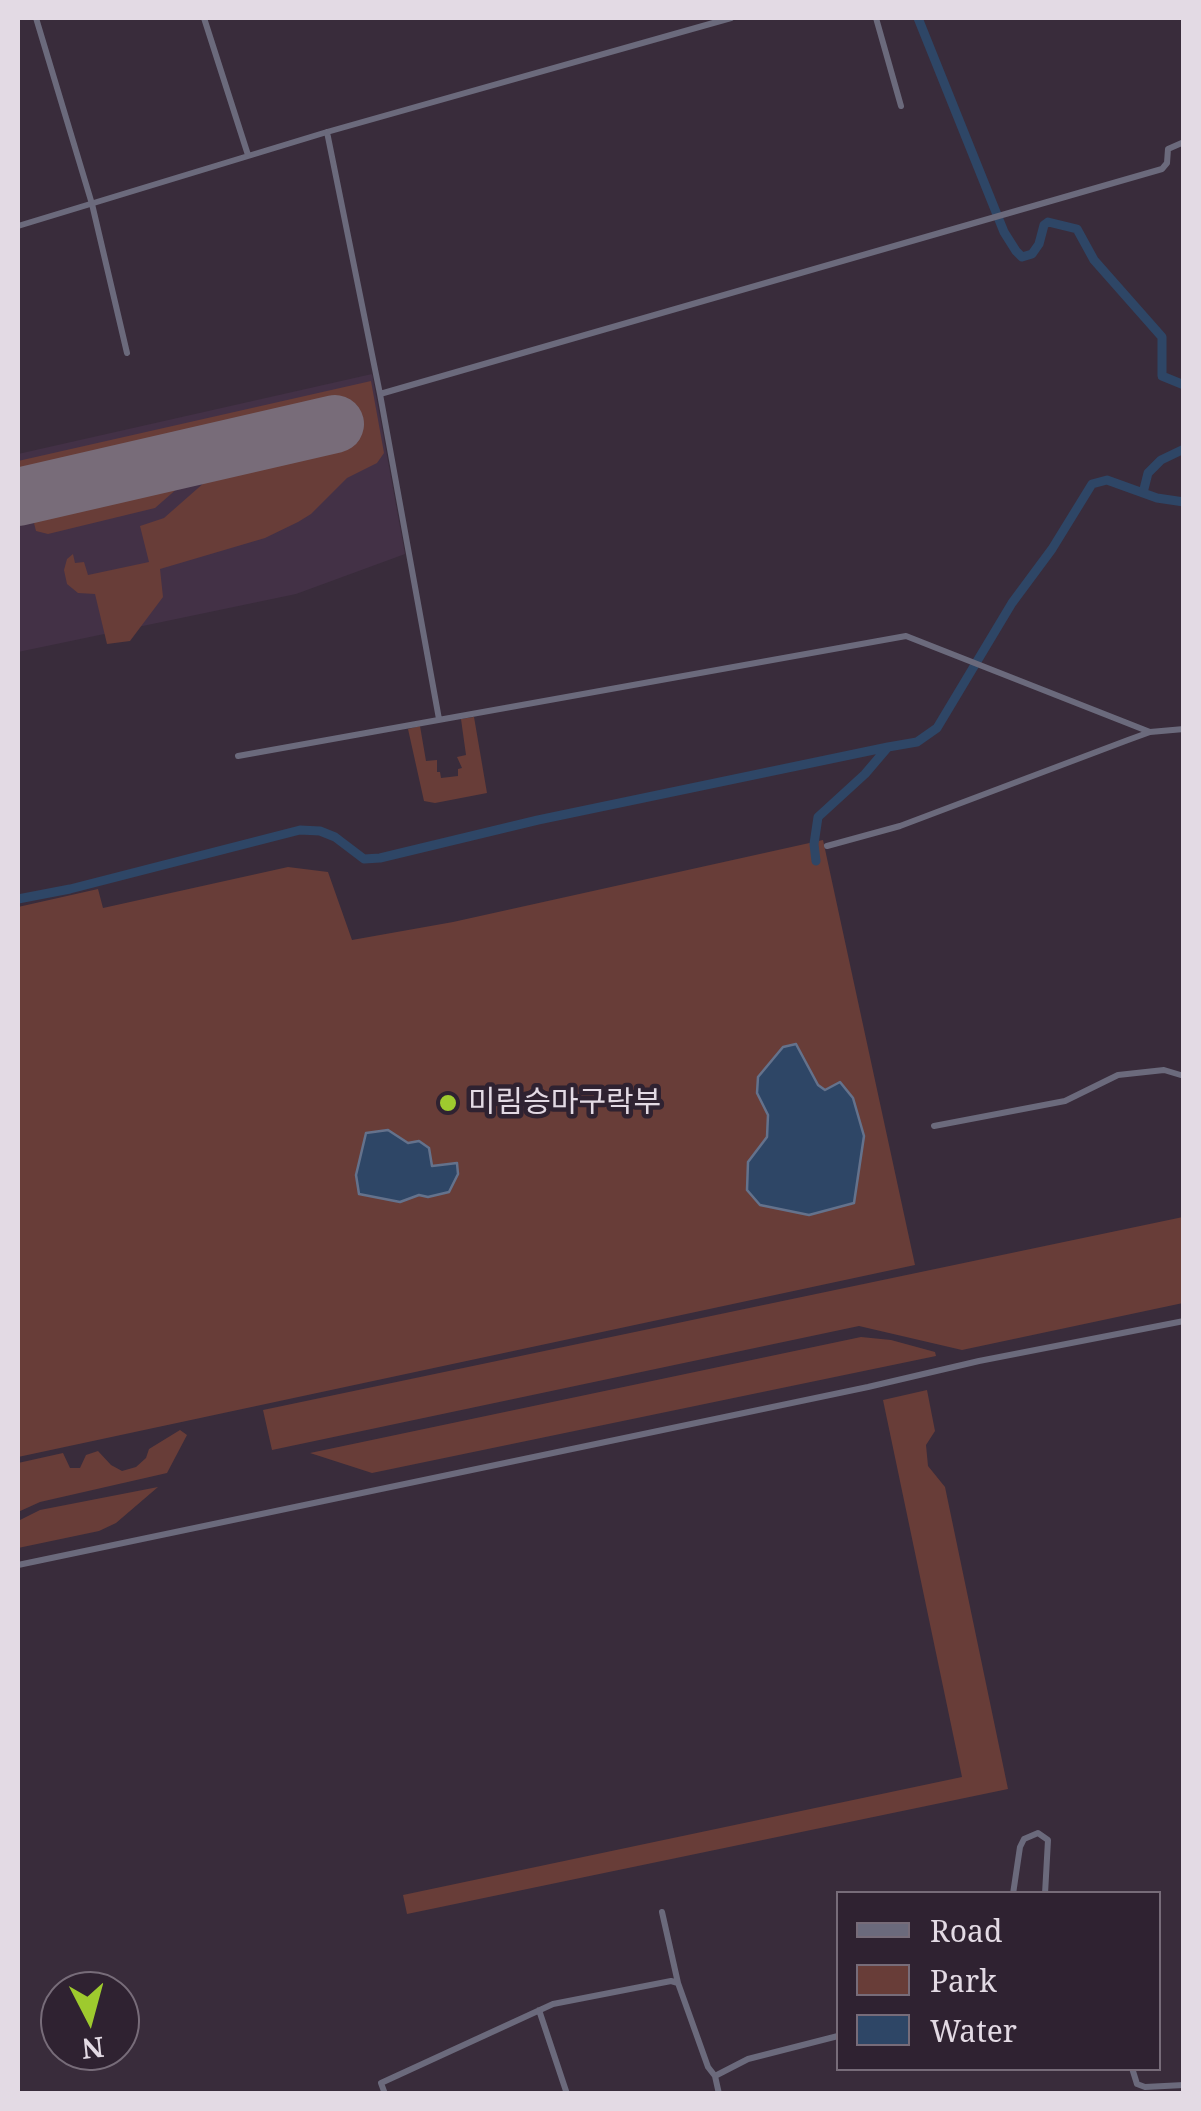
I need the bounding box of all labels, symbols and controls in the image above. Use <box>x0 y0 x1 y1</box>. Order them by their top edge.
place label: 미림승마구락부 <box>468 1085 661 1121</box>
marker: 미림승마구락부 <box>437 1092 459 1114</box>
legend <box>836 1891 1161 2071</box>
text: Road <box>930 1910 1002 1951</box>
text: Park <box>930 1960 997 2001</box>
north arrow <box>40 1971 140 2071</box>
text: Water <box>930 2010 1017 2051</box>
text: N <box>80 2029 106 2069</box>

